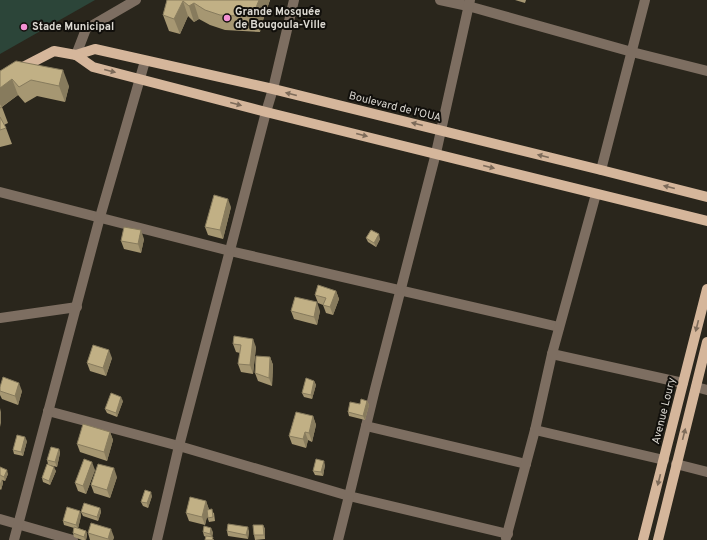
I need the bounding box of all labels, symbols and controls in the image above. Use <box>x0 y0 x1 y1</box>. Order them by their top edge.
place label: Grande Mosquée de Bougoula-Ville <box>235 5 326 32</box>
marker: Grande Mosquée de Bougoula-Ville <box>222 13 232 23</box>
place label: Stade Municipal <box>32 20 114 34</box>
marker: Stade Municipal <box>19 22 29 32</box>
one-way arrow <box>104 69 117 75</box>
street label: Boulevard de l'OUA <box>347 89 443 125</box>
one-way arrow <box>284 90 297 96</box>
one-way arrow <box>230 101 242 107</box>
one-way arrow <box>411 121 423 127</box>
one-way arrow <box>356 133 369 139</box>
one-way arrow <box>537 152 549 158</box>
one-way arrow <box>482 164 495 170</box>
one-way arrow <box>663 184 675 190</box>
one-way arrow <box>694 320 700 333</box>
street label: Avenue Loury <box>649 376 679 446</box>
one-way arrow <box>681 428 687 440</box>
one-way arrow <box>655 473 661 486</box>

